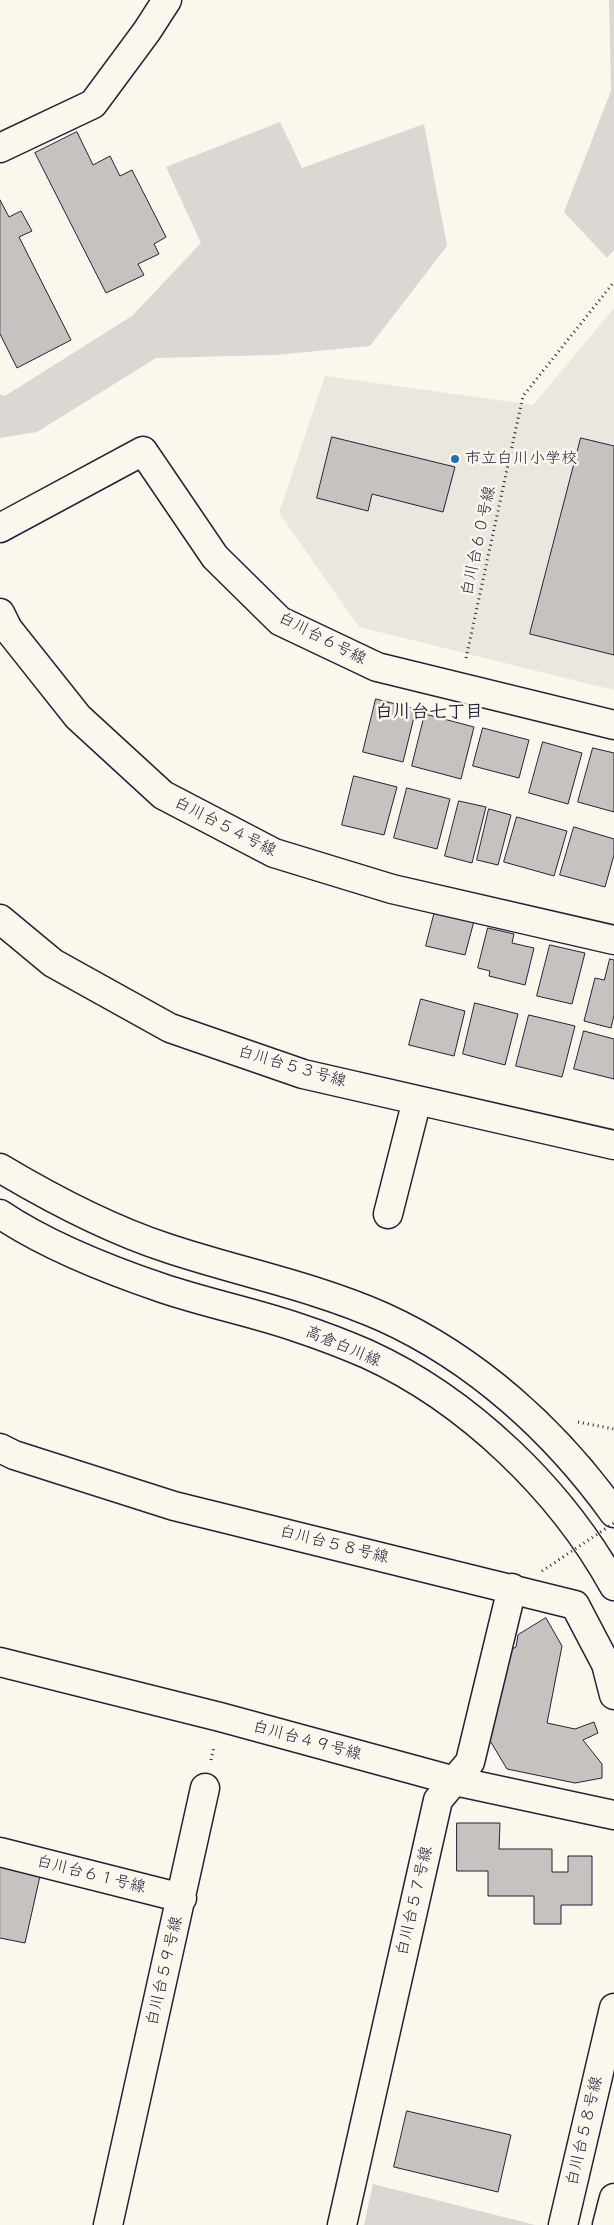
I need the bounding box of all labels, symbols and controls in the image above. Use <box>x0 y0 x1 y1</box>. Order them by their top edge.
place label: 市立白川小学校 <box>465 449 577 469</box>
marker: 市立白川小学校 <box>449 453 461 465</box>
street label: 白川台６０号線 <box>458 484 500 598</box>
street label: 白川台６号線 <box>275 609 369 669</box>
district label: 白川台七丁目 <box>375 701 483 723</box>
street label: 白川台５４号線 <box>171 793 279 861</box>
street label: 白川台５３号線 <box>236 1042 348 1092</box>
street label: 高倉白川線 <box>302 1323 384 1371</box>
street label: 白川台５８号線 <box>277 1522 391 1568</box>
street label: 白川台４９号線 <box>250 1717 364 1765</box>
street label: 白川台５７号線 <box>393 1844 437 1958</box>
street label: 白川台６１号線 <box>34 1852 148 1898</box>
street label: 白川台５９号線 <box>143 1914 187 2028</box>
street label: 白川台５８号線 <box>563 2074 607 2188</box>

